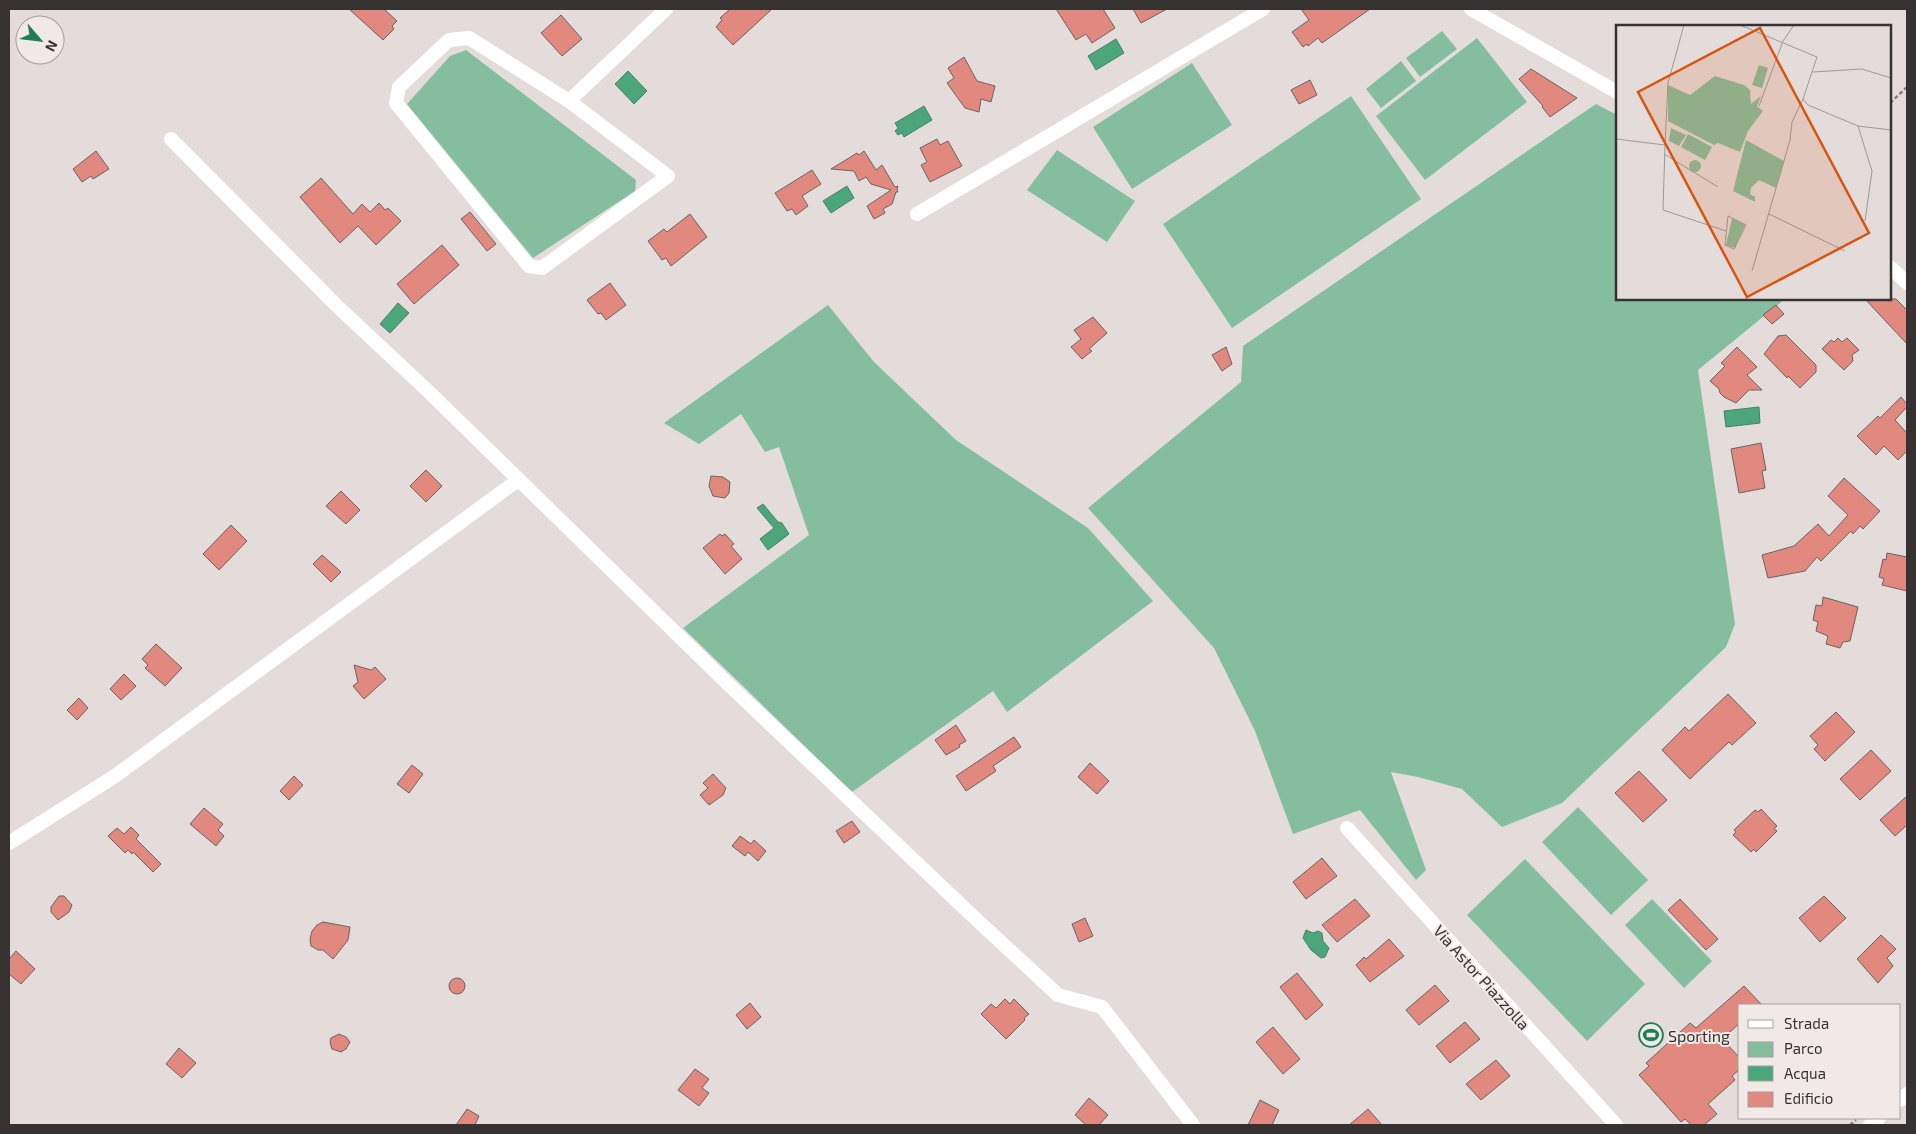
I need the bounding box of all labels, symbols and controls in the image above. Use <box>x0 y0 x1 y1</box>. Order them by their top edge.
north arrow <box>15 15 65 65</box>
inset map <box>1616 25 1891 300</box>
text: N <box>42 38 62 55</box>
street label: Via Astor Piazzolla <box>1430 921 1534 1033</box>
legend <box>1738 1004 1901 1119</box>
text: Strada <box>1784 1014 1829 1032</box>
sports icon: Sporting <box>1638 1022 1664 1048</box>
place label: Sporting <box>1668 1026 1730 1045</box>
text: Parco <box>1784 1039 1823 1057</box>
text: Acqua <box>1784 1064 1826 1082</box>
text: Edificio <box>1784 1089 1833 1107</box>

